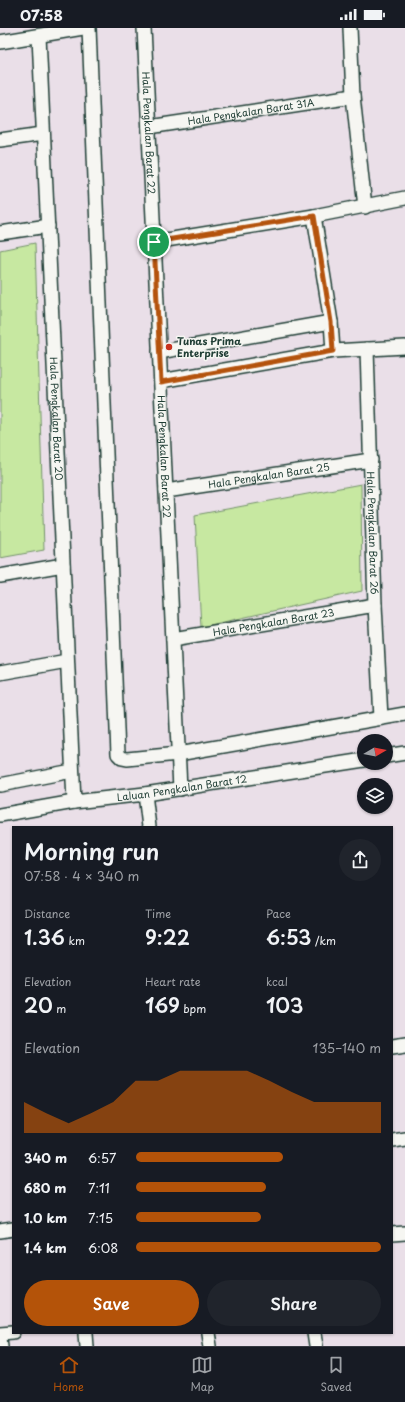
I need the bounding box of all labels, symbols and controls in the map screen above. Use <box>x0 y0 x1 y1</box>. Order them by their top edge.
text: 07:58 <box>20 3 63 26</box>
street label: Hala Pengkalan Barat 22 <box>139 71 160 195</box>
street label: Hala Pengkalan Barat 31A <box>186 94 316 128</box>
pin <box>137 225 171 259</box>
icon: arrive <box>143 231 165 253</box>
place label: Tunas Prima Enterprise <box>177 333 242 360</box>
marker: Tunas Prima Enterprise <box>164 342 174 352</box>
street label: Hala Pengkalan Barat 20 <box>47 356 67 481</box>
street label: Hala Pengkalan Barat 22 <box>154 395 175 518</box>
street label: Hala Pengkalan Barat 25 <box>207 458 331 492</box>
street label: Hala Pengkalan Barat 26 <box>364 471 383 595</box>
street label: Hala Pengkalan Barat 23 <box>212 604 335 639</box>
north arrow <box>357 734 393 770</box>
map controls <box>357 734 393 814</box>
street label: Laluan Pengkalan Barat 12 <box>116 770 248 804</box>
button: layers <box>357 778 393 814</box>
text: Morning run <box>24 834 159 867</box>
button: share <box>339 839 381 881</box>
text: 07:58 · 4 × 340 m <box>24 866 139 885</box>
text: Distance <box>24 905 70 922</box>
text: Time <box>145 905 171 922</box>
text: Pace <box>266 905 291 922</box>
text: 1.36 <box>24 922 65 952</box>
text: 9:22 <box>145 922 190 952</box>
text: 6:53 <box>266 922 311 952</box>
text: km <box>65 932 85 949</box>
text: /km <box>311 932 336 949</box>
text: Elevation <box>24 973 71 990</box>
text: Heart rate <box>145 973 201 990</box>
text: kcal <box>266 973 288 990</box>
text: 20 <box>24 990 53 1020</box>
text: 169 <box>145 990 180 1020</box>
text: 103 <box>266 990 303 1020</box>
text: m <box>53 1000 66 1017</box>
text: bpm <box>180 1000 206 1017</box>
text: Elevation <box>24 1038 80 1057</box>
text: 135–140 m <box>313 1038 381 1057</box>
text: 340 m <box>24 1148 67 1167</box>
text: 6:57 <box>88 1148 116 1167</box>
text: 680 m <box>24 1178 66 1197</box>
text: 7:11 <box>88 1178 110 1197</box>
text: 1.0 km <box>24 1208 67 1227</box>
text: 7:15 <box>88 1208 113 1227</box>
text: 1.4 km <box>24 1238 67 1257</box>
text: 6:08 <box>88 1238 118 1257</box>
button: Save <box>24 1280 199 1326</box>
button: Share <box>207 1280 381 1326</box>
tab: Home <box>53 1354 84 1395</box>
tab: Map <box>190 1354 214 1395</box>
tab: Saved <box>321 1354 352 1395</box>

